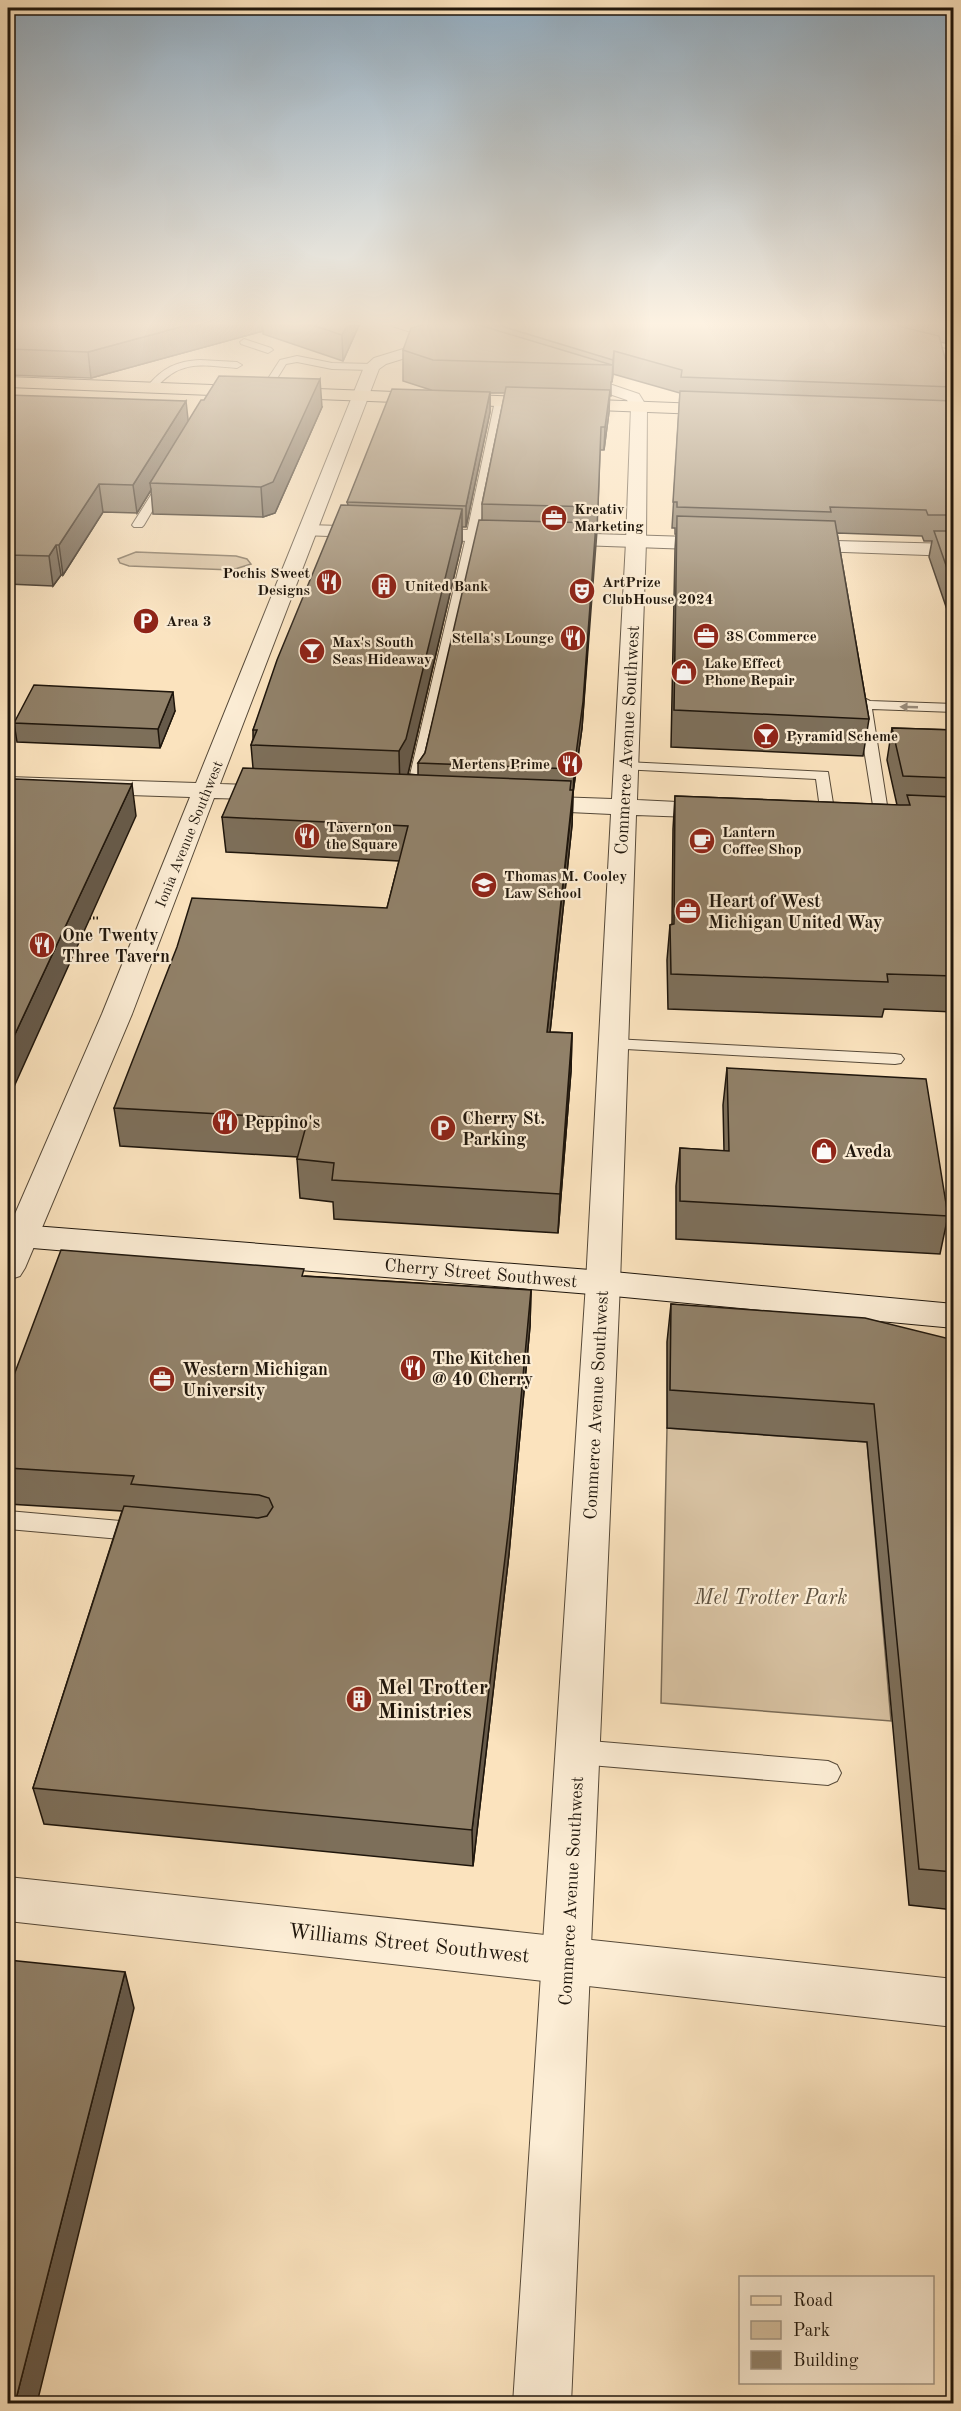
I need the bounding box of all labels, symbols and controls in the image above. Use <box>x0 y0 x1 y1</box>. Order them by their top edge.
office icon: Kreativ Marketing <box>539 503 569 533</box>
place label: Kreativ Marketing <box>574 503 644 535</box>
place label: Pochis Sweet Designs <box>222 567 311 599</box>
restaurant icon: Pochis Sweet Designs <box>314 567 344 597</box>
building icon: United Bank <box>369 571 399 601</box>
theatre icon: ArtPrize ClubHouse 2024 <box>567 576 597 606</box>
place label: ArtPrize ClubHouse 2024 <box>602 576 713 608</box>
place label: United Bank <box>404 580 489 595</box>
parking icon: Area 3 <box>131 606 161 636</box>
place label: Area 3 <box>166 615 211 630</box>
office icon: 38 Commerce <box>691 621 721 651</box>
restaurant icon: Stella's Lounge <box>558 623 588 653</box>
street label: Commerce Avenue Southwest <box>613 625 643 855</box>
place label: 38 Commerce <box>726 630 817 645</box>
place label: Stella's Lounge <box>451 632 554 647</box>
bar icon: Max's South Seas Hideaway <box>297 636 327 666</box>
place label: Max's South Seas Hideaway <box>332 636 432 668</box>
shop icon: Lake Effect Phone Repair <box>669 657 699 687</box>
place label: Lake Effect Phone Repair <box>704 657 795 689</box>
one-way arrow <box>899 702 918 712</box>
bar icon: Pyramid Scheme <box>751 721 781 751</box>
place label: Pyramid Scheme <box>786 730 898 745</box>
restaurant icon: Mertens Prime <box>555 749 585 779</box>
place label: Mertens Prime <box>451 758 550 773</box>
street label: Ionia Avenue Southwest <box>154 759 227 910</box>
restaurant icon: Tavern on the Square <box>292 821 322 851</box>
place label: Tavern on the Square <box>326 821 398 853</box>
cafe icon: Lantern Coffee Shop <box>687 826 717 856</box>
place label: Lantern Coffee Shop <box>722 826 802 858</box>
school or university icon: Thomas M. Cooley Law School <box>469 870 499 900</box>
place label: Thomas M. Cooley Law School <box>504 870 627 902</box>
place label: Heart of West Michigan United Way <box>708 893 882 932</box>
office icon: Heart of West Michigan United Way <box>673 896 703 926</box>
place label: One Twenty Three Tavern <box>62 927 170 966</box>
restaurant icon: One Twenty Three Tavern <box>27 930 57 960</box>
restaurant icon: Peppino's <box>210 1107 240 1137</box>
place label: Cherry St. Parking <box>462 1110 545 1149</box>
parking icon: Cherry St. Parking <box>428 1113 458 1143</box>
place label: Peppino's <box>244 1114 321 1132</box>
shop icon: Aveda <box>809 1136 839 1166</box>
place label: Aveda <box>844 1143 892 1161</box>
street label: Cherry Street Southwest <box>384 1257 578 1291</box>
street label: Commerce Avenue Southwest <box>582 1290 612 1520</box>
place label: The Kitchen @ 40 Cherry <box>432 1350 533 1389</box>
restaurant icon: The Kitchen @ 40 Cherry <box>398 1353 428 1383</box>
place label: Western Michigan University <box>182 1361 328 1400</box>
office icon: Western Michigan University <box>147 1364 177 1394</box>
park label: Mel Trotter Park <box>694 1588 847 1609</box>
place label: Mel Trotter Ministries <box>378 1678 488 1723</box>
building icon: Mel Trotter Ministries <box>344 1684 374 1714</box>
street label: Commerce Avenue Southwest <box>557 1776 587 2006</box>
street label: Williams Street Southwest <box>287 1921 531 1968</box>
legend <box>739 2276 934 2384</box>
text: Road <box>793 2292 833 2310</box>
text: Park <box>793 2322 830 2340</box>
text: Building <box>793 2352 859 2370</box>

